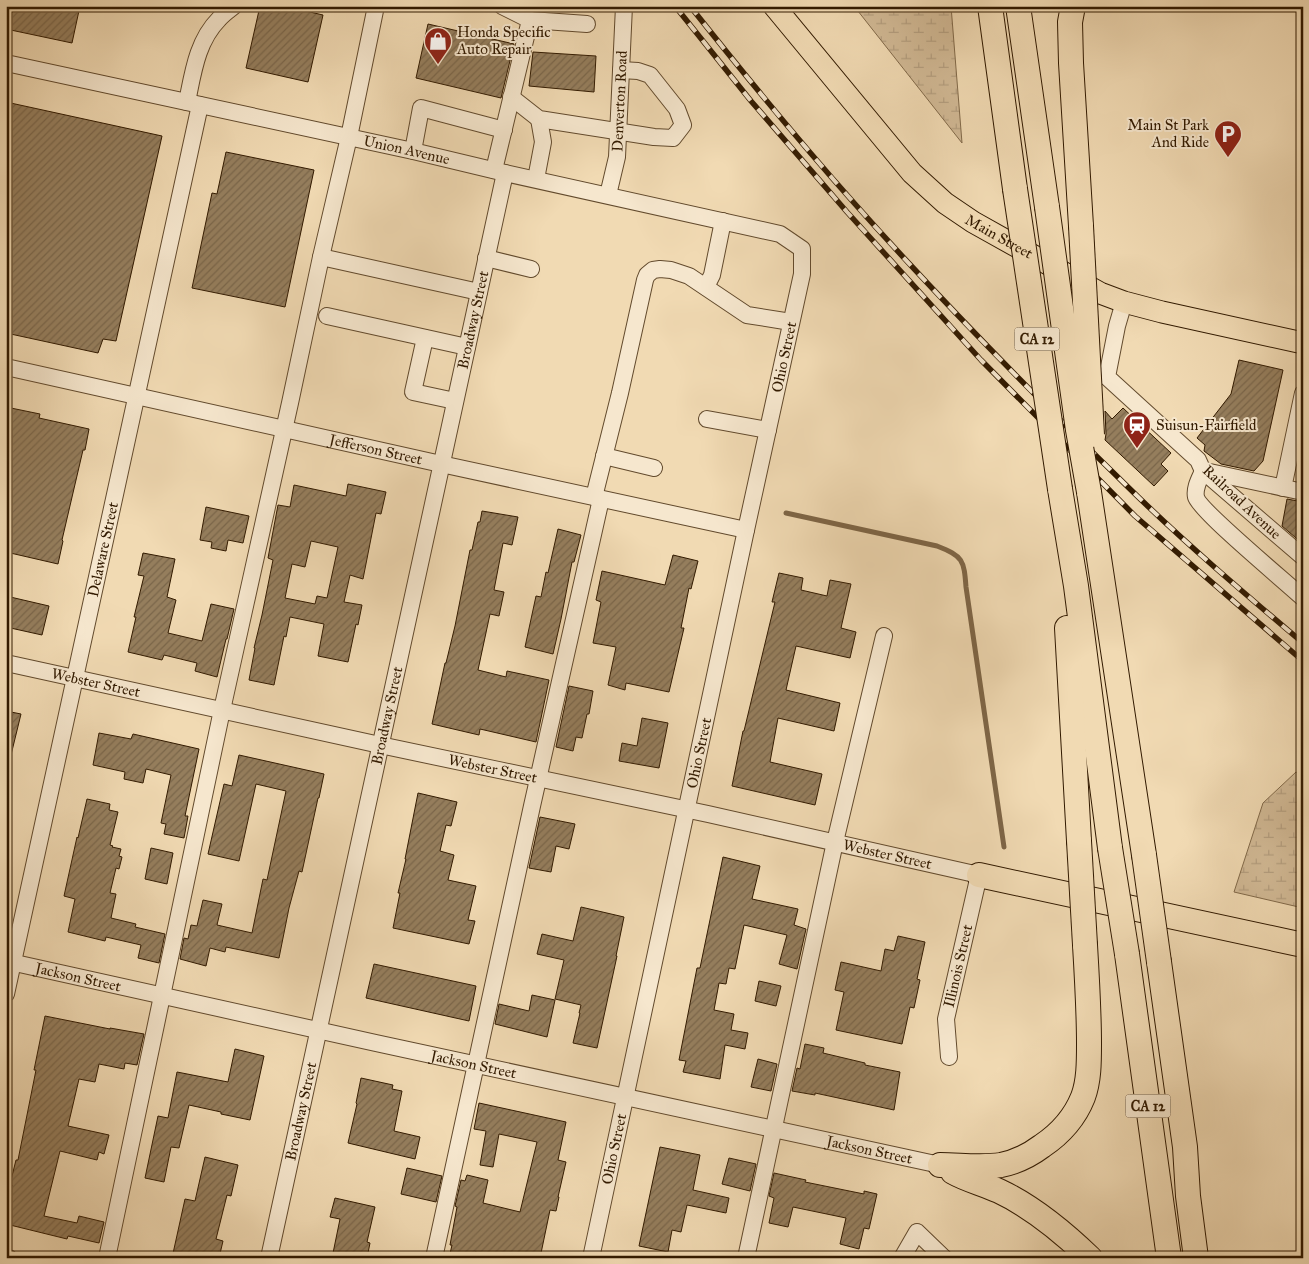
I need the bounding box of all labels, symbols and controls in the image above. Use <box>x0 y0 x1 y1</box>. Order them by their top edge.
place label: Honda Specific Auto Repair <box>456 23 551 58</box>
shop icon: Honda Specific Auto Repair <box>423 26 453 65</box>
street label: Denverton Road <box>608 50 631 152</box>
place label: Main St Park And Ride <box>1127 116 1209 151</box>
parking icon: Main St Park And Ride <box>1213 119 1243 158</box>
street label: Union Avenue <box>362 132 452 168</box>
street label: Main Street <box>962 211 1037 263</box>
street label: Broadway Street <box>454 268 493 371</box>
street label: Ohio Street <box>768 319 800 394</box>
road number: CA 12 <box>1014 328 1060 350</box>
station icon: Suisun-Fairfield <box>1122 410 1152 449</box>
place label: Suisun-Fairfield <box>1156 416 1257 434</box>
street label: Jefferson Street <box>326 430 425 469</box>
street label: Railroad Avenue <box>1199 461 1285 543</box>
street label: Delaware Street <box>84 500 122 599</box>
street label: Webster Street <box>50 664 143 701</box>
street label: Broadway Street <box>367 664 407 767</box>
street label: Ohio Street <box>683 715 715 790</box>
street label: Webster Street <box>447 751 539 787</box>
street label: Webster Street <box>841 836 934 873</box>
street label: Illinois Street <box>940 922 976 1009</box>
street label: Jackson Street <box>32 958 123 996</box>
street label: Jackson Street <box>427 1046 519 1083</box>
street label: Broadway Street <box>281 1060 320 1162</box>
road number: CA 12 <box>1126 1094 1170 1118</box>
street label: Ohio Street <box>598 1111 630 1186</box>
street label: Jackson Street <box>823 1131 915 1168</box>

